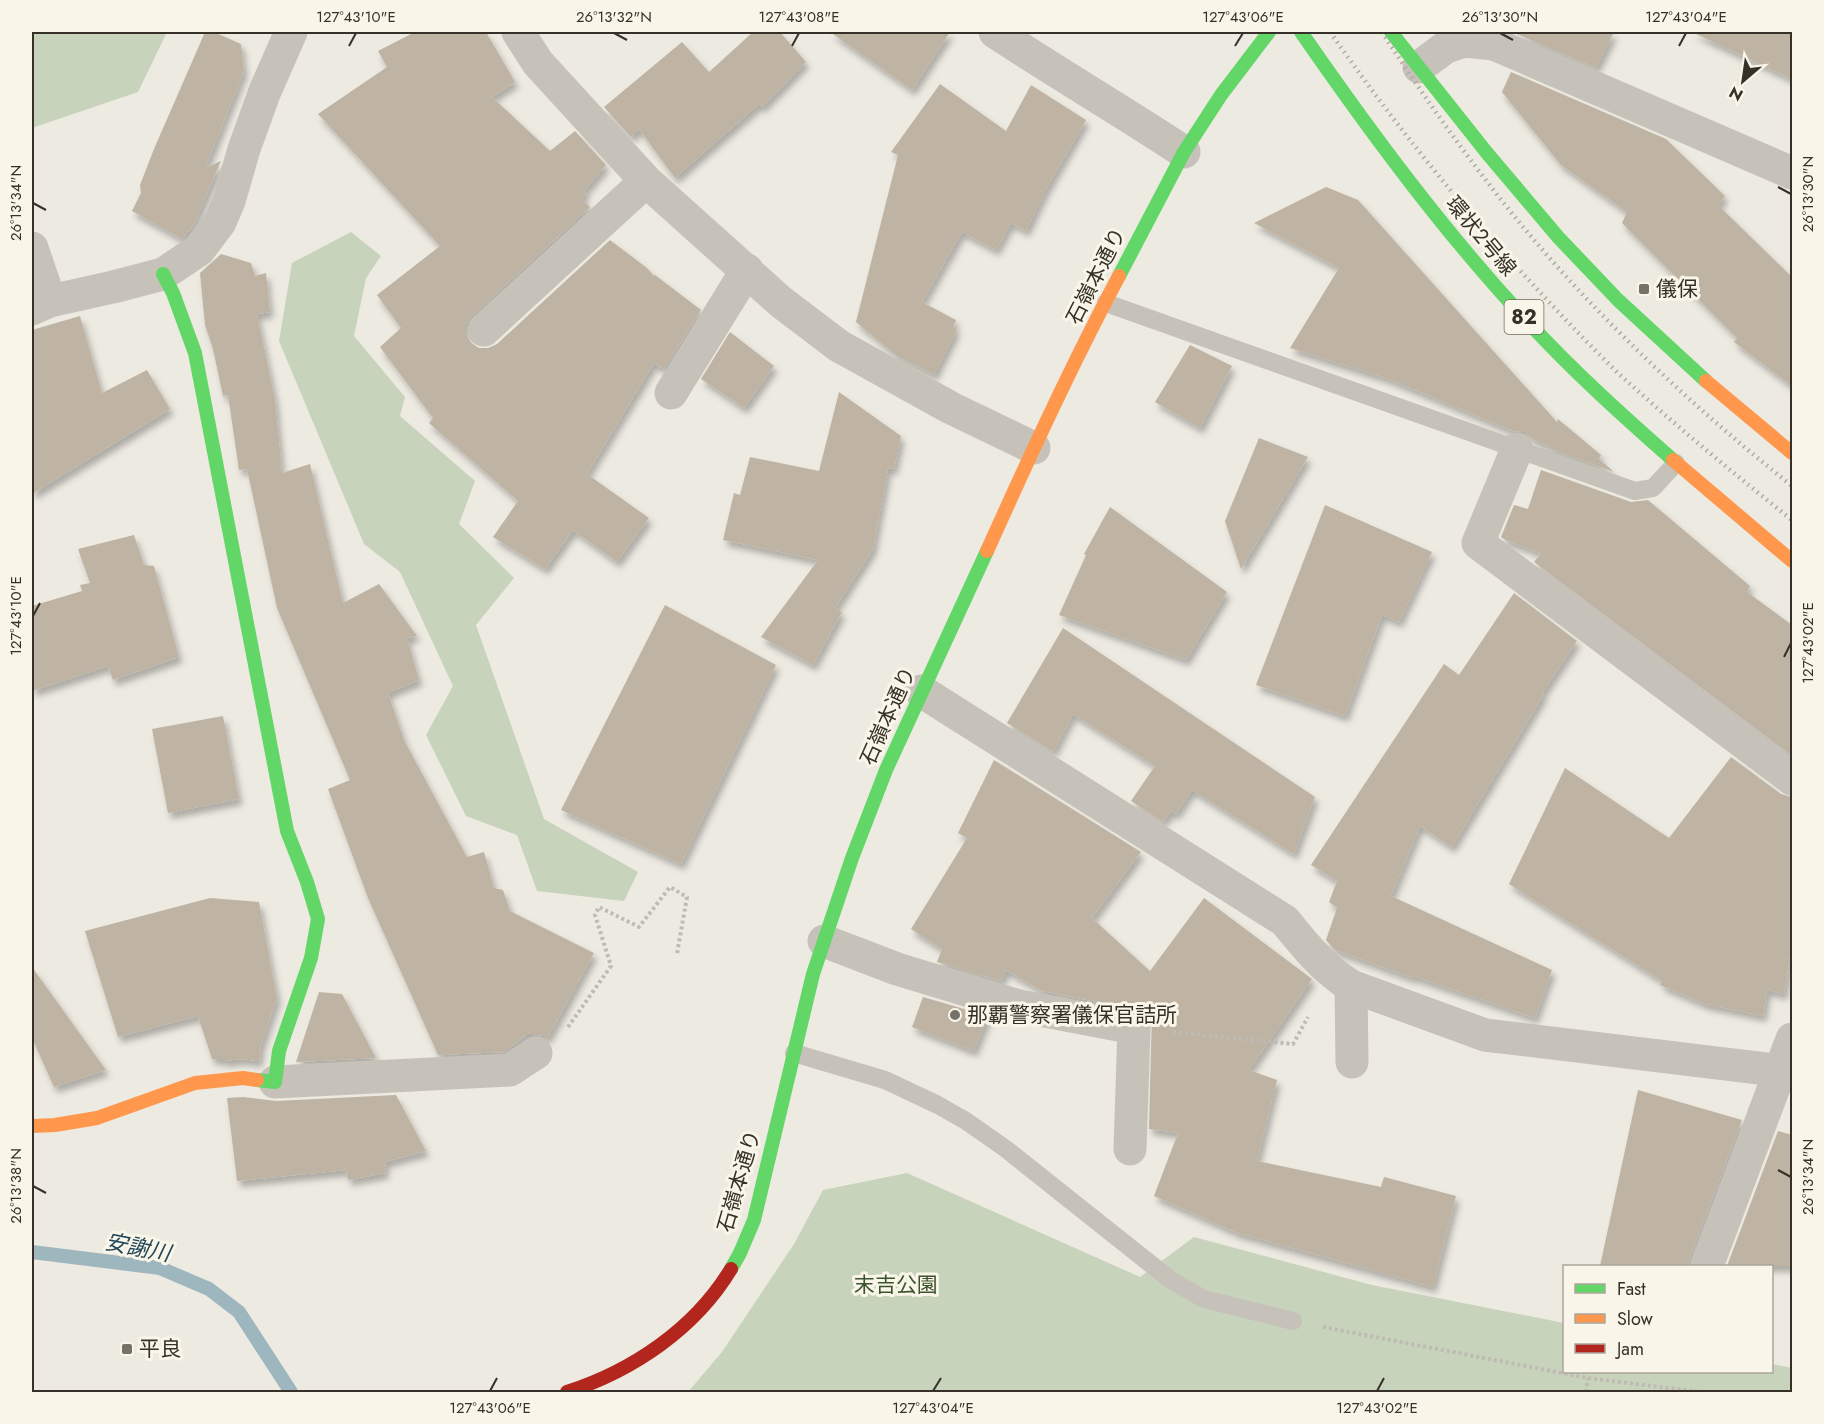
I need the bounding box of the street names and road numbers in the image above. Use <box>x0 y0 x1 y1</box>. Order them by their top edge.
street label: 環状2号線 <box>1439 190 1523 282</box>
street label: 石嶺本通り <box>1059 222 1133 330</box>
road number: 82 <box>1504 300 1544 334</box>
street label: 石嶺本通り <box>853 662 923 770</box>
street label: 石嶺本通り <box>710 1126 768 1236</box>

